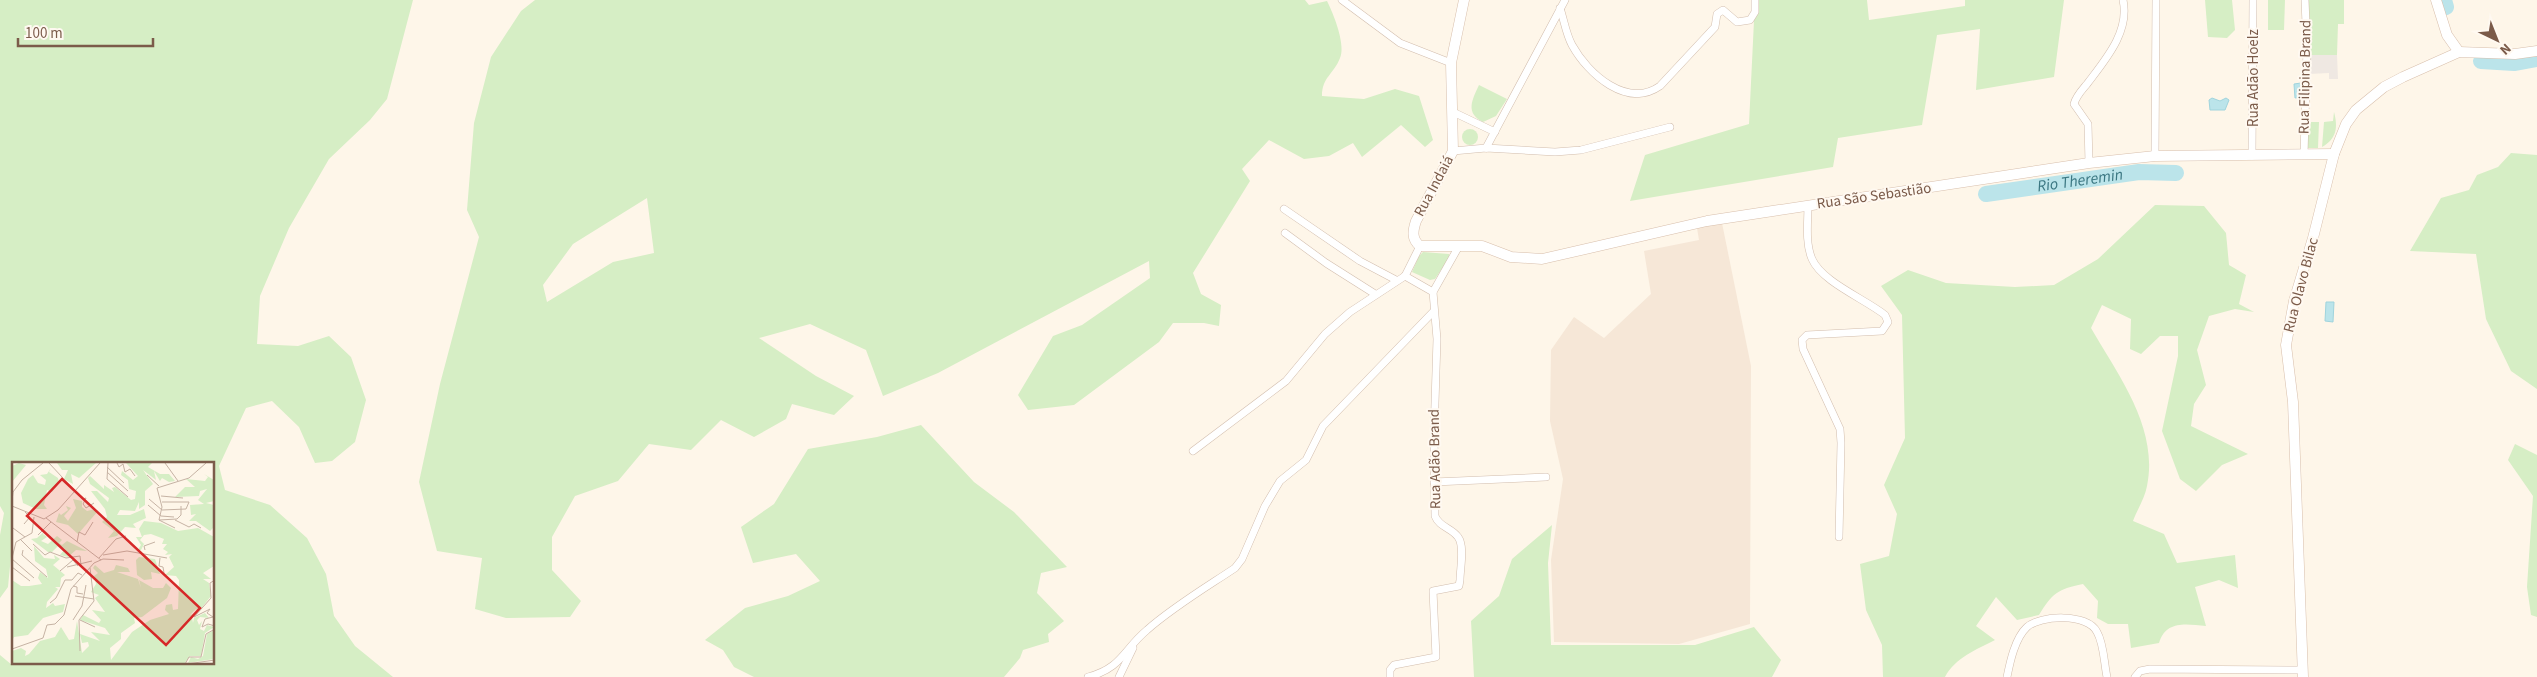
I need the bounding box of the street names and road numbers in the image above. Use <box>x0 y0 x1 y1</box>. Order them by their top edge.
street label: Rua Filipina Brand <box>2294 20 2316 134</box>
street label: Rua Adão Hoelz <box>2243 29 2264 127</box>
street label: Rua Indaiá <box>1409 152 1459 220</box>
street label: Rua São Sebastião <box>1815 178 1933 214</box>
street label: Rua Olavo Bilac <box>2278 235 2324 335</box>
street label: Rua Adão Brand <box>1424 409 1446 509</box>

